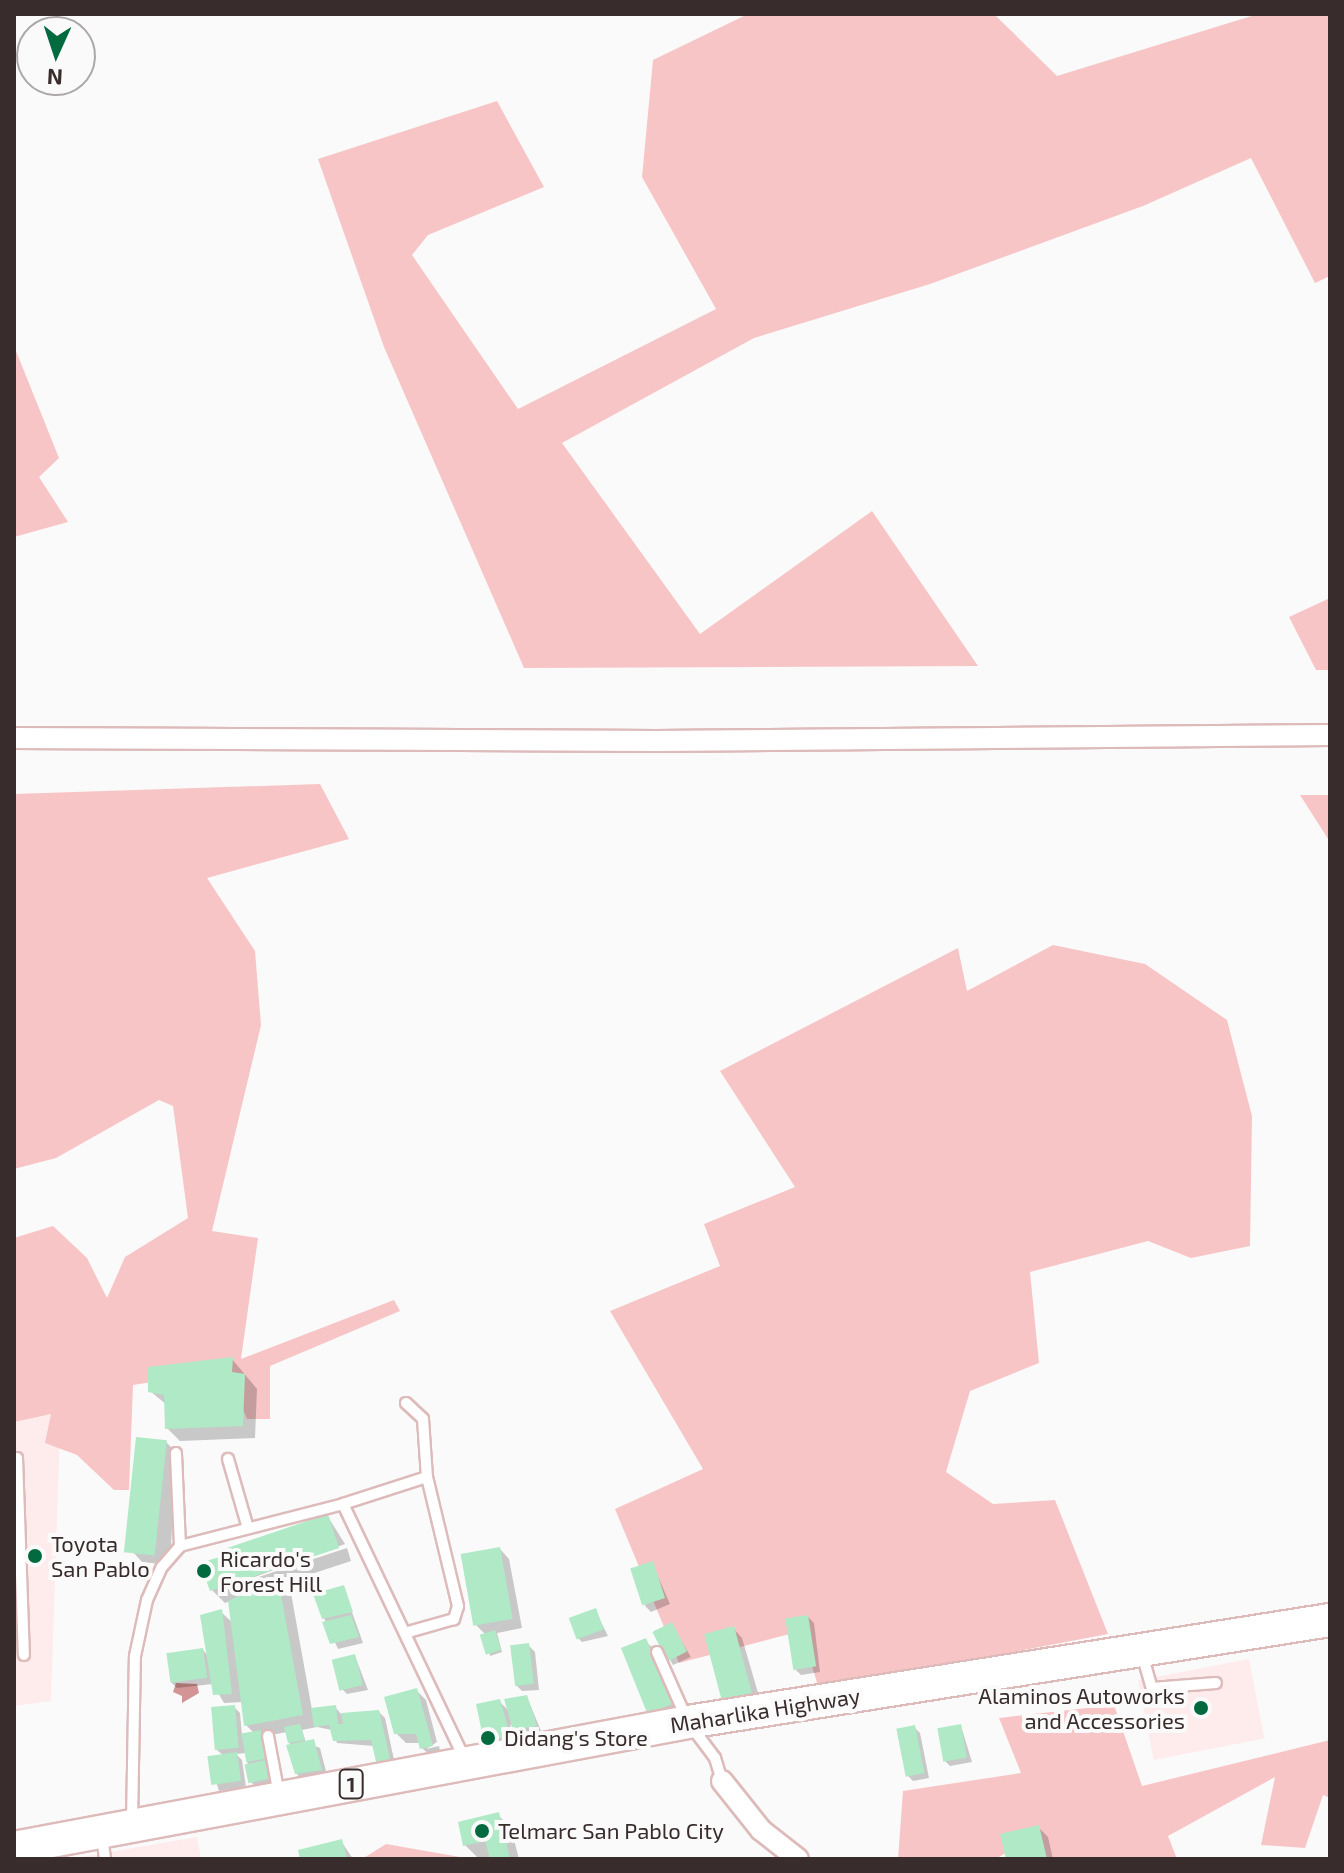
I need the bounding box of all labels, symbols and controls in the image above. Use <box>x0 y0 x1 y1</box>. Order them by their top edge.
north arrow <box>16 16 96 96</box>
text: N <box>46 65 63 91</box>
place label: Toyota San Pablo <box>51 1530 150 1582</box>
place label: Ricardo's Forest Hill <box>220 1545 322 1596</box>
marker: Toyota San Pablo <box>26 1547 44 1565</box>
marker: Ricardo's Forest Hill <box>195 1562 213 1580</box>
street label: Maharlika Highway <box>668 1682 862 1738</box>
place label: Alaminos Autoworks and Accessories <box>978 1682 1185 1734</box>
marker: Alaminos Autoworks and Accessories <box>1192 1699 1210 1717</box>
place label: Didang's Store <box>504 1725 648 1751</box>
marker: Didang's Store <box>479 1729 497 1747</box>
road number: 1 <box>337 1768 365 1800</box>
place label: Telmarc San Pablo City <box>498 1818 724 1844</box>
marker: Telmarc San Pablo City <box>473 1822 491 1840</box>

